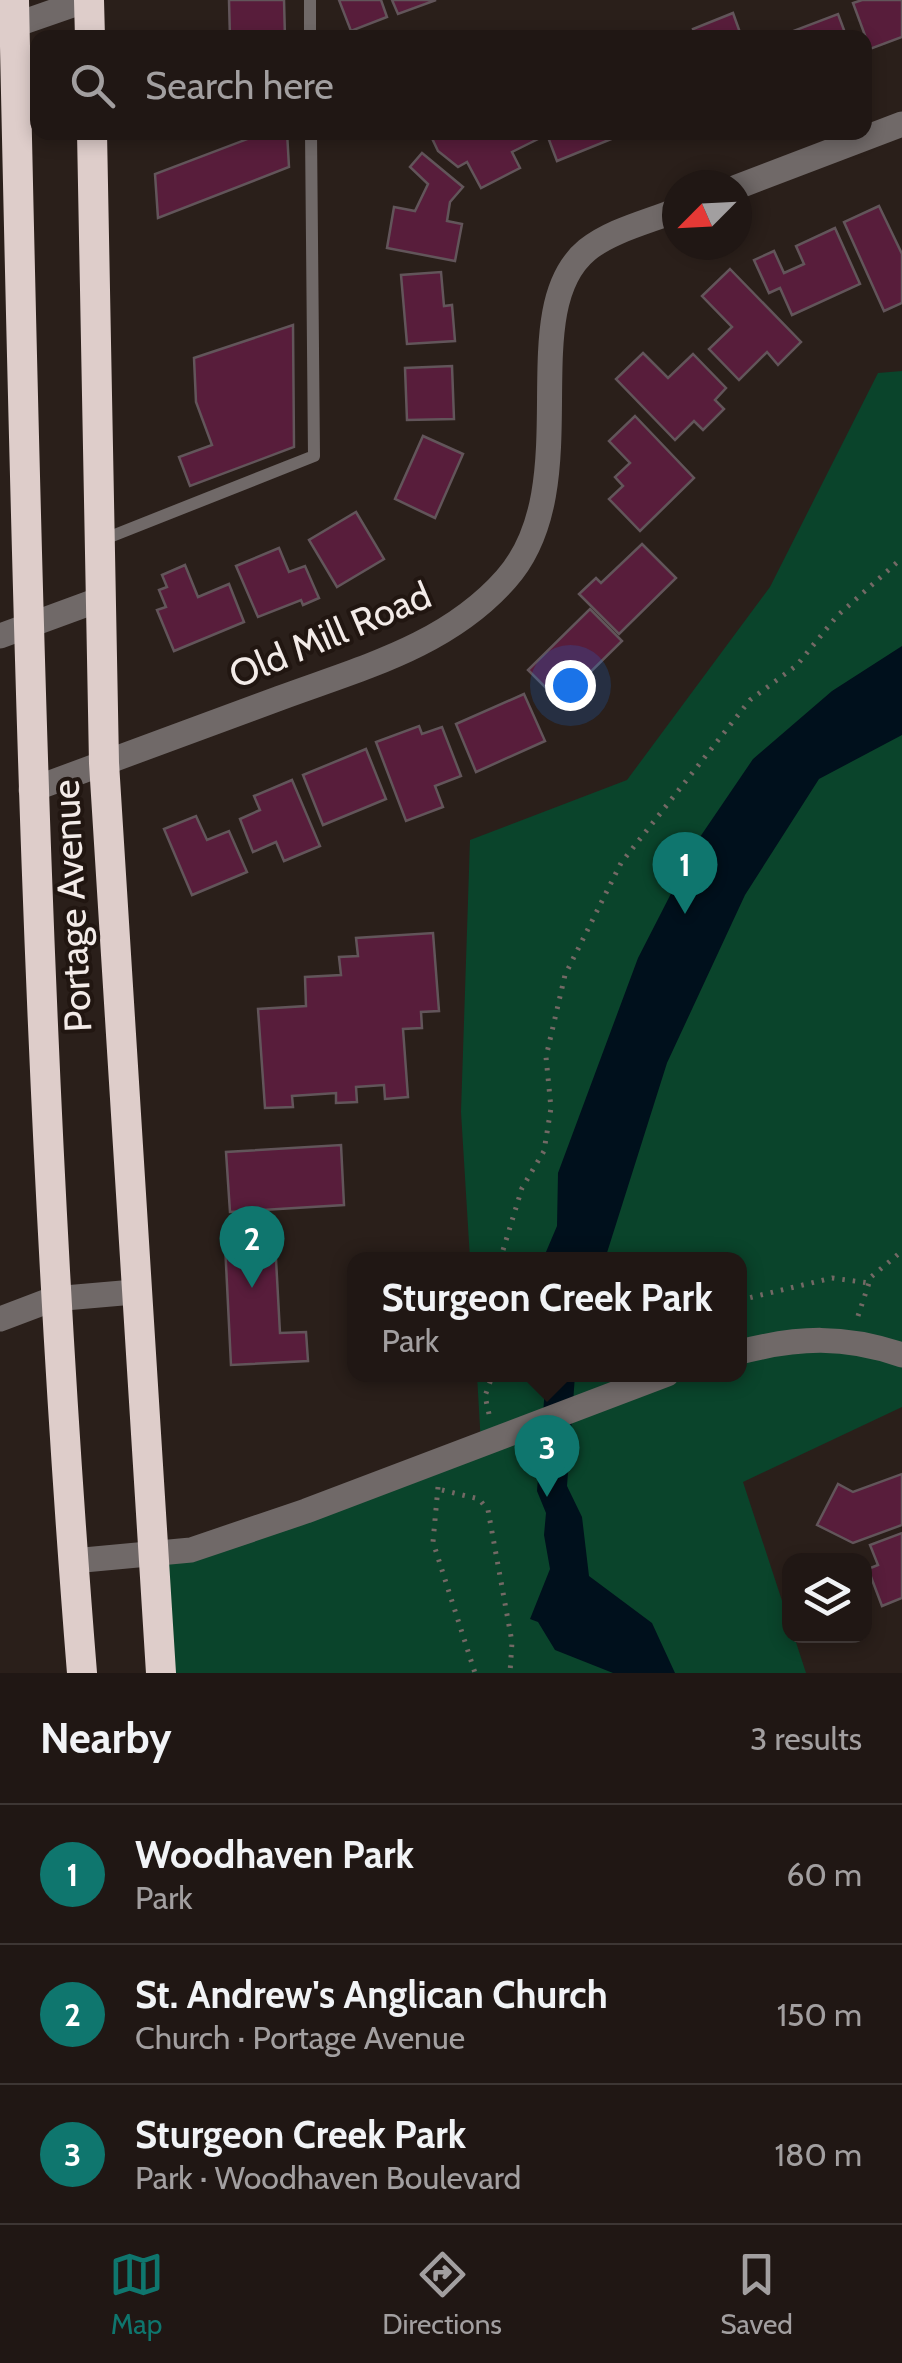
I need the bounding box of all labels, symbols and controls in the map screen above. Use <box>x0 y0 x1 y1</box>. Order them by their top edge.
search box <box>30 30 872 140</box>
icon: search <box>65 58 120 113</box>
text: Search here <box>145 62 334 109</box>
north arrow <box>662 170 752 260</box>
street label: Old Mill Road <box>222 571 438 698</box>
your location <box>545 660 596 711</box>
street label: Portage Avenue <box>41 779 102 1033</box>
pin: 1 <box>652 832 718 914</box>
pin: 2 <box>220 1206 284 1288</box>
popup <box>347 1252 747 1382</box>
text: Sturgeon Creek Park <box>381 1274 713 1321</box>
text: Park <box>381 1321 439 1360</box>
pin: 3 <box>514 1414 580 1497</box>
map controls <box>782 1553 872 1643</box>
button: layers <box>782 1553 872 1643</box>
text: Nearby <box>40 1712 172 1764</box>
text: 3 results <box>750 1719 862 1758</box>
text: Woodhaven Park <box>135 1831 414 1878</box>
text: 1 <box>67 1855 78 1894</box>
text: 60 m <box>786 1855 862 1894</box>
text: Park <box>135 1878 193 1917</box>
text: St. Andrew's Anglican Church <box>135 1971 608 2018</box>
text: 2 <box>64 1995 81 2034</box>
text: 150 m <box>777 1995 862 2034</box>
text: Church · Portage Avenue <box>135 2018 465 2057</box>
text: Sturgeon Creek Park <box>135 2111 466 2158</box>
text: 3 <box>64 2135 81 2174</box>
text: 180 m <box>775 2135 862 2174</box>
text: Park · Woodhaven Boulevard <box>135 2158 521 2197</box>
tab: Map <box>109 2247 164 2341</box>
tab: Directions <box>382 2247 502 2341</box>
tab: Saved <box>720 2247 793 2341</box>

